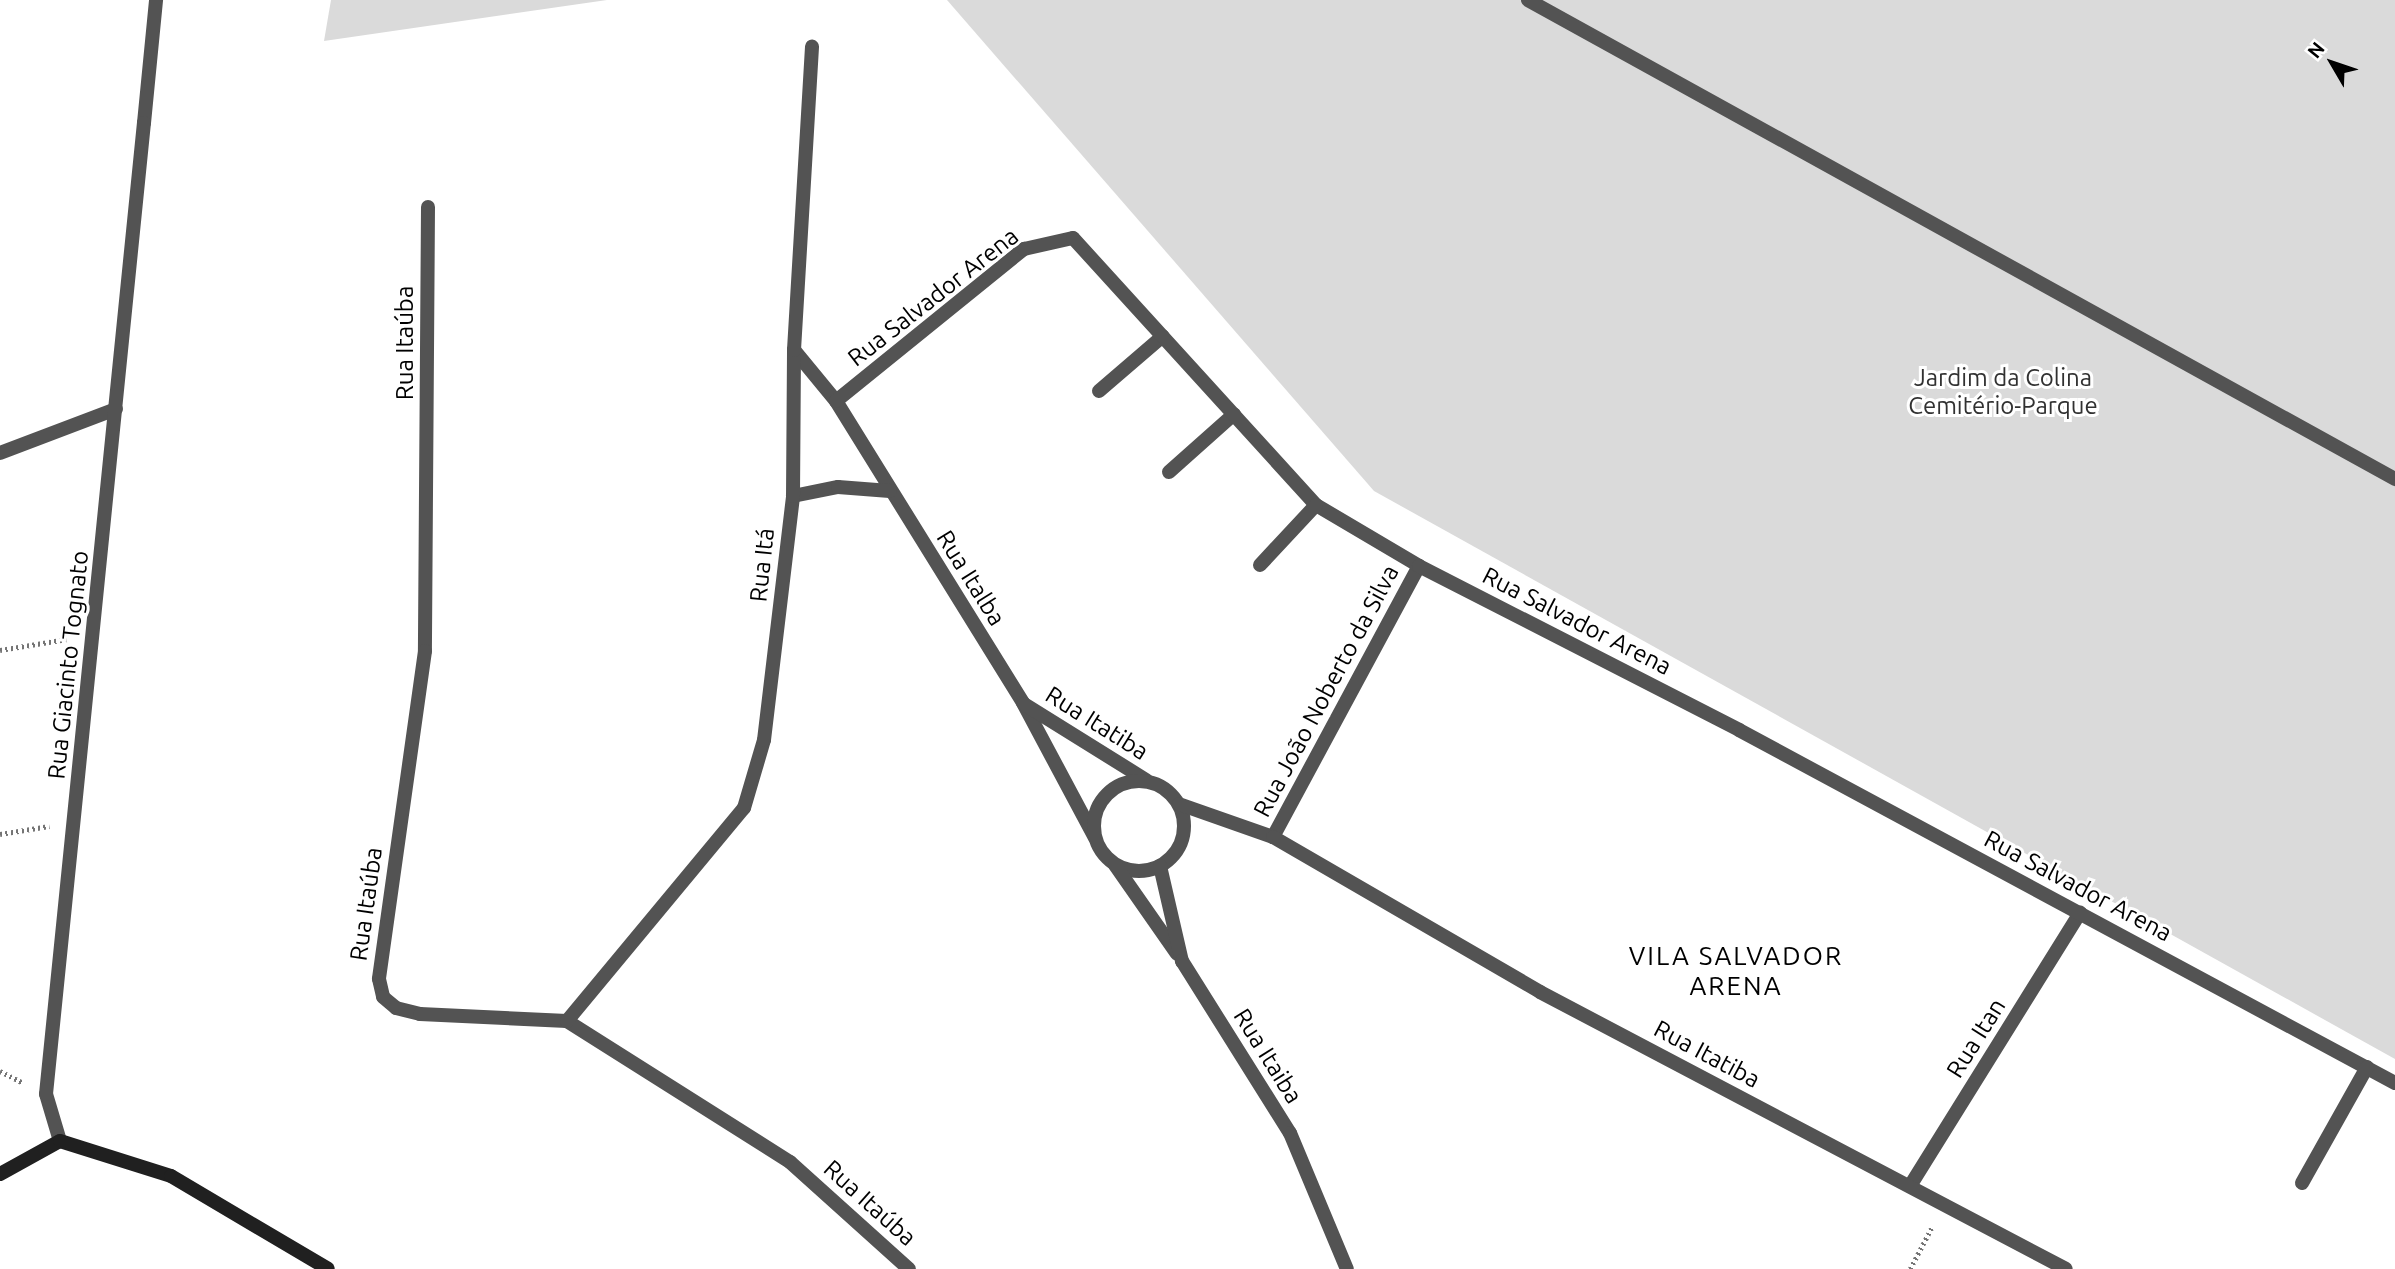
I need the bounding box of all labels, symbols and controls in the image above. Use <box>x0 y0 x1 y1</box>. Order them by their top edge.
north arrow <box>2297 28 2367 98</box>
text: N <box>2303 37 2329 62</box>
street label: Rua Salvador Arena <box>842 222 1024 372</box>
street label: Rua Itaúba <box>391 286 419 400</box>
park label: Jardim da Colina Cemitério-Parque <box>1908 364 2098 420</box>
street label: Rua Italba <box>930 525 1012 631</box>
street label: Rua Itá <box>744 527 780 603</box>
street label: Rua Giacinto Tognato <box>42 549 94 781</box>
street label: Rua João Noberto da Silva <box>1247 560 1405 822</box>
street label: Rua Salvador Arena <box>1478 561 1676 681</box>
street label: Rua Itatiba <box>1040 680 1154 766</box>
street label: Rua Salvador Arena <box>1979 824 2177 948</box>
street label: Rua Itaúba <box>344 845 388 963</box>
district label: VILA SALVADOR ARENA <box>1630 940 1842 1002</box>
street label: Rua Itan <box>1940 993 2012 1083</box>
street label: Rua Itaiba <box>1228 1003 1308 1109</box>
street label: Rua Itatiba <box>1649 1014 1765 1094</box>
street label: Rua Itaúba <box>818 1154 922 1252</box>

